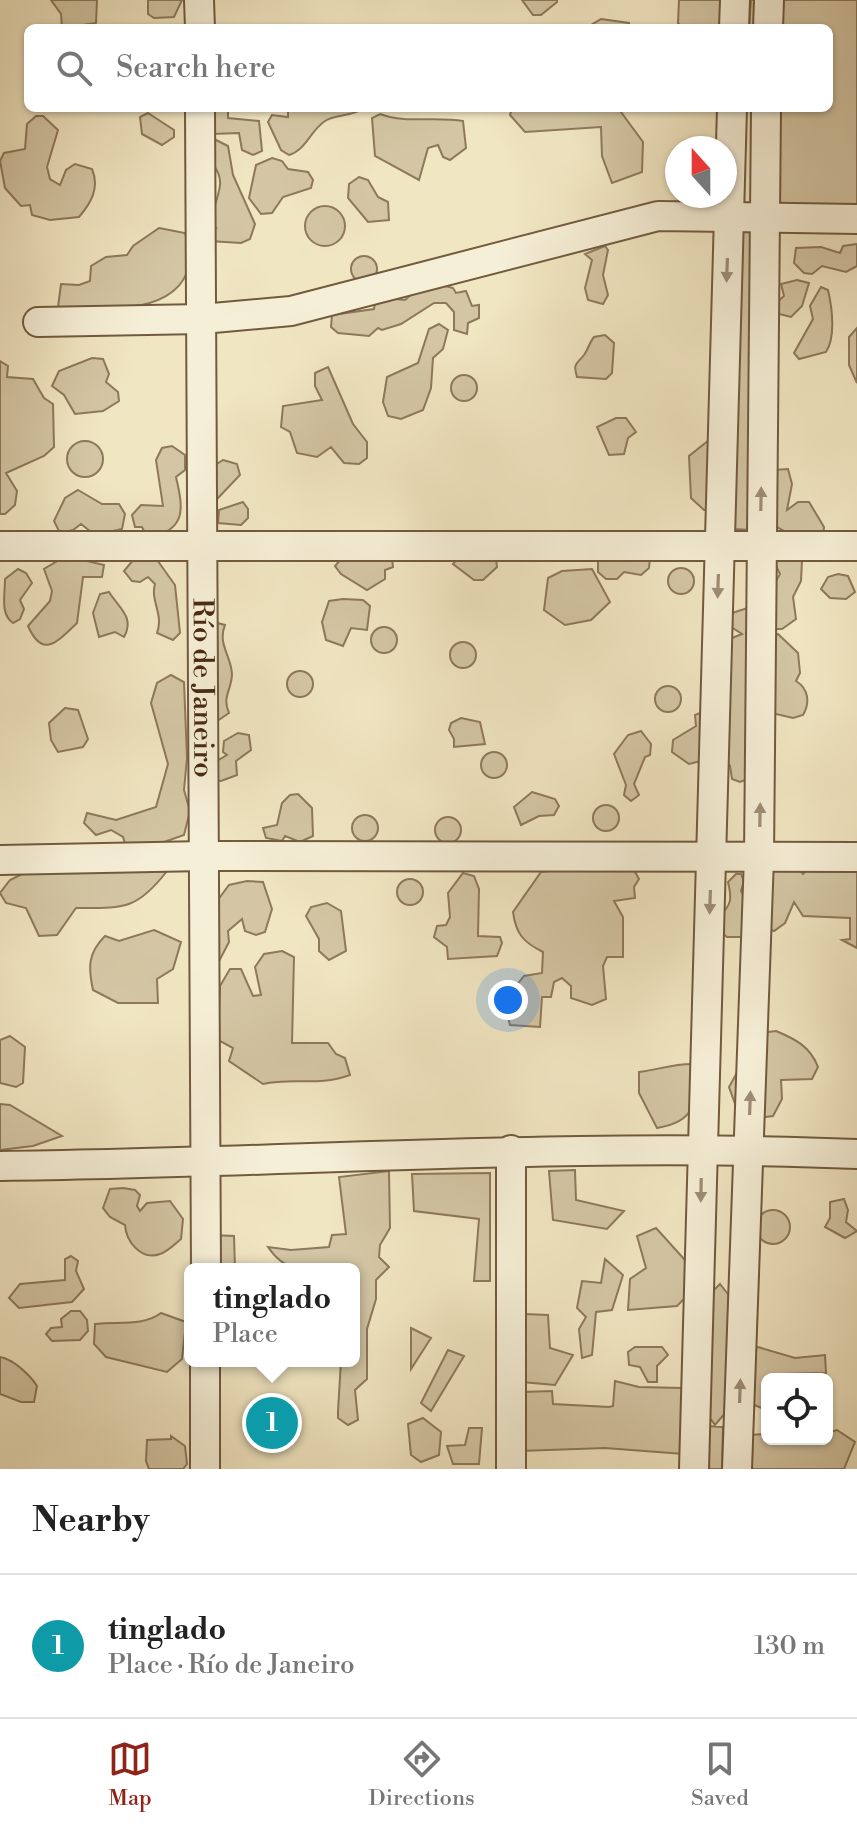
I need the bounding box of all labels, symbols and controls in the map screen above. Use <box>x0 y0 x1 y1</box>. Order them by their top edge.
search box <box>24 24 833 112</box>
icon: search <box>52 46 96 90</box>
text: Search here <box>116 49 276 87</box>
north arrow <box>665 136 737 208</box>
one-way arrow <box>721 258 734 283</box>
one-way arrow <box>755 486 768 511</box>
one-way arrow <box>712 574 725 599</box>
street label: Río de Janeiro <box>185 598 221 778</box>
one-way arrow <box>754 802 766 827</box>
one-way arrow <box>703 890 716 915</box>
your location <box>488 980 528 1020</box>
one-way arrow <box>743 1090 756 1115</box>
one-way arrow <box>694 1178 707 1203</box>
popup <box>184 1263 360 1367</box>
text: tinglado <box>213 1280 331 1318</box>
text: Place <box>213 1318 278 1350</box>
map controls <box>761 1373 833 1445</box>
button: locate <box>761 1373 833 1445</box>
one-way arrow <box>733 1378 746 1403</box>
pin: 1 <box>246 1393 298 1453</box>
text: Nearby <box>32 1500 150 1542</box>
text: tinglado <box>108 1611 226 1649</box>
text: 1 <box>52 1630 64 1662</box>
text: 130 m <box>754 1630 825 1662</box>
text: Place · Río de Janeiro <box>108 1649 355 1681</box>
tab: Map <box>108 1737 152 1812</box>
tab: Directions <box>369 1737 475 1812</box>
tab: Saved <box>691 1737 749 1812</box>

